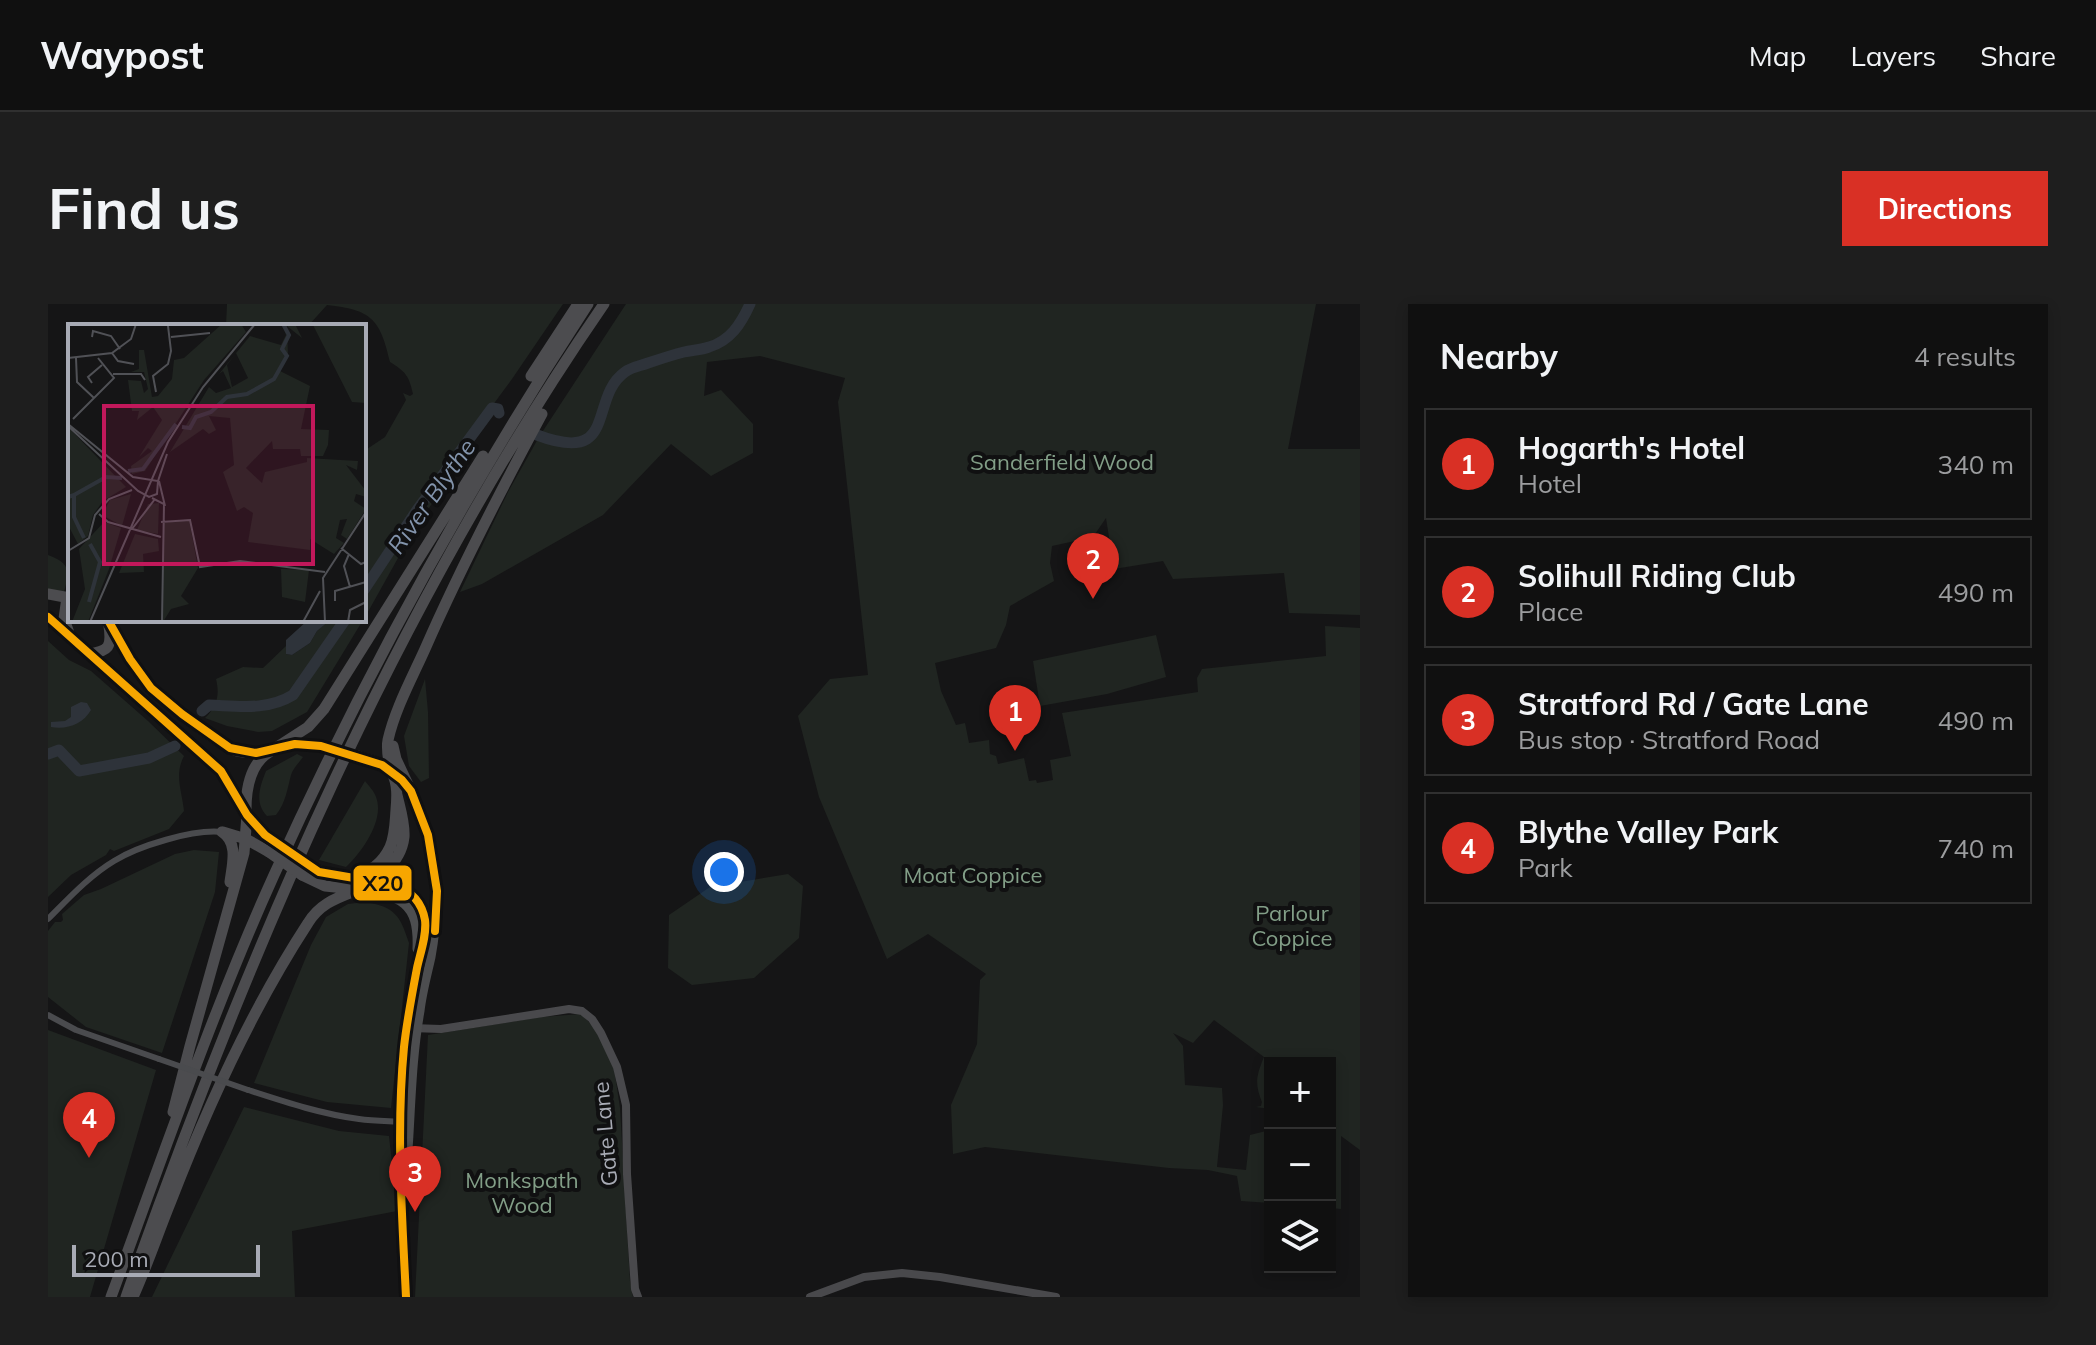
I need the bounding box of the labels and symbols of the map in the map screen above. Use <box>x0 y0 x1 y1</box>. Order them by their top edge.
inset map <box>68 324 366 622</box>
water label: River Blythe <box>380 433 482 559</box>
park label: Sanderfield Wood <box>970 448 1154 476</box>
pin: 2 <box>1067 533 1119 599</box>
pin: 1 <box>989 685 1041 751</box>
your location <box>704 852 744 892</box>
park label: Moat Coppice <box>903 861 1043 889</box>
line badge: X20 <box>352 864 413 902</box>
text: X20 <box>361 869 404 897</box>
park label: Parlour Coppice <box>1251 899 1333 952</box>
street label: Gate Lane <box>586 1081 624 1187</box>
pin: 4 <box>63 1092 115 1158</box>
pin: 3 <box>389 1146 441 1212</box>
park label: Monkspath Wood <box>465 1166 579 1219</box>
scale bar <box>72 1241 260 1277</box>

